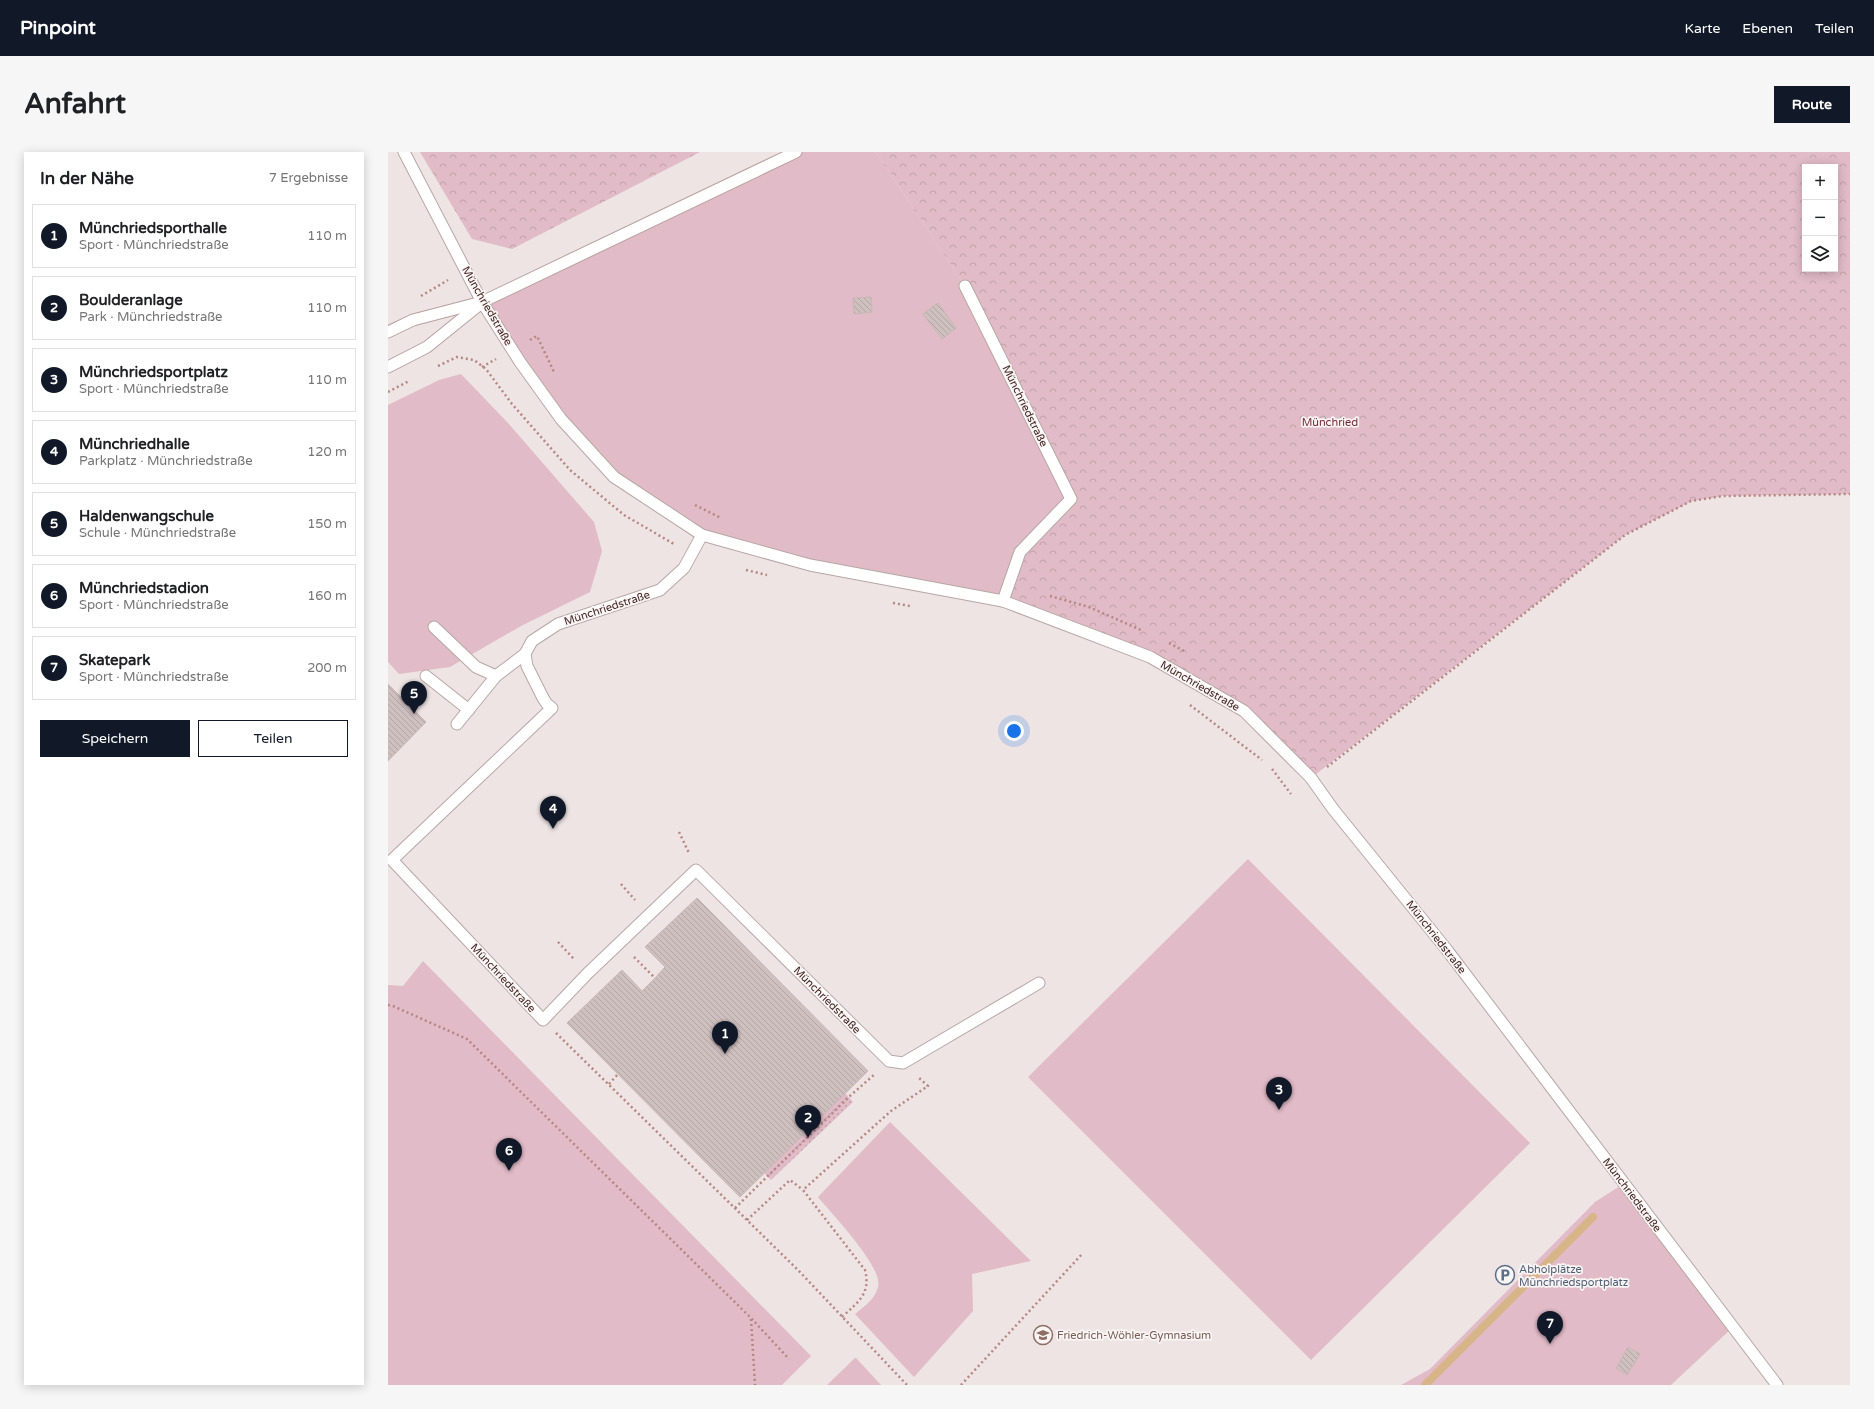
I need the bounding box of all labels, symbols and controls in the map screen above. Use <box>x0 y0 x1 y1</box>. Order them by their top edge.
text: Pinpoint <box>20 17 96 39</box>
text: Karte <box>1685 20 1720 37</box>
text: Ebenen <box>1742 20 1793 37</box>
text: Teilen <box>1815 20 1854 37</box>
button: Route <box>1774 86 1850 123</box>
text: Anfahrt <box>24 87 126 121</box>
map controls <box>1802 164 1838 272</box>
button: + <box>1802 164 1838 200</box>
text: In der Nähe <box>40 168 134 189</box>
text: 7 Ergebnisse <box>269 170 348 186</box>
button: − <box>1802 200 1838 236</box>
text: Münchriedsporthalle <box>79 219 227 237</box>
text: 1 <box>50 228 58 244</box>
text: 110 m <box>307 228 347 244</box>
button: layers <box>1802 236 1838 272</box>
text: Sport · Münchriedstraße <box>79 237 229 253</box>
street label: Münchriedstraße <box>459 264 515 348</box>
text: Boulderanlage <box>79 291 183 309</box>
text: 2 <box>50 300 58 316</box>
text: 110 m <box>307 300 347 316</box>
text: Park · Münchriedstraße <box>79 309 222 325</box>
text: Münchriedsportplatz <box>79 363 228 381</box>
street label: Münchriedstraße <box>1000 363 1050 449</box>
text: 3 <box>50 372 58 388</box>
text: 110 m <box>307 372 347 388</box>
text: Sport · Münchriedstraße <box>79 381 229 397</box>
park label: Münchried <box>1302 416 1358 429</box>
text: Münchriedhalle <box>79 435 190 453</box>
text: 4 <box>50 444 58 460</box>
text: 120 m <box>307 444 347 460</box>
text: Parkplatz · Münchriedstraße <box>79 453 253 469</box>
text: Haldenwangschule <box>79 507 214 525</box>
text: 5 <box>50 516 58 532</box>
text: 150 m <box>307 516 347 532</box>
text: Schule · Münchriedstraße <box>79 525 236 541</box>
text: Münchriedstadion <box>79 579 209 597</box>
text: 6 <box>50 588 58 604</box>
text: 160 m <box>307 588 347 604</box>
street label: Münchriedstraße <box>563 588 651 628</box>
text: Sport · Münchriedstraße <box>79 597 229 613</box>
text: Skatepark <box>79 651 150 669</box>
street label: Münchriedstraße <box>1158 658 1242 714</box>
text: 7 <box>50 660 58 676</box>
text: 200 m <box>307 660 347 676</box>
text: Sport · Münchriedstraße <box>79 669 229 685</box>
pin: 5 <box>401 681 427 714</box>
button: Speichern <box>40 720 190 757</box>
button: Teilen <box>198 720 348 757</box>
your location <box>1004 721 1024 741</box>
pin: 4 <box>540 796 566 829</box>
street label: Münchriedstraße <box>1403 898 1469 976</box>
street label: Münchriedstraße <box>468 941 538 1015</box>
street label: Münchriedstraße <box>791 964 863 1036</box>
pin: 1 <box>712 1021 738 1054</box>
pin: 3 <box>1266 1077 1292 1110</box>
pin: 2 <box>795 1105 821 1138</box>
pin: 6 <box>496 1138 522 1171</box>
street label: Münchriedstraße <box>1600 1155 1664 1235</box>
place label: Abholplätze Münchriedsportplatz <box>1519 1263 1629 1289</box>
parking icon: Abholplätze Münchriedsportplatz <box>1494 1264 1516 1286</box>
pin: 7 <box>1537 1311 1563 1344</box>
school or university icon: Friedrich-Wöhler-Gymnasium <box>1032 1324 1054 1346</box>
place label: Friedrich-Wöhler-Gymnasium <box>1057 1329 1211 1342</box>

